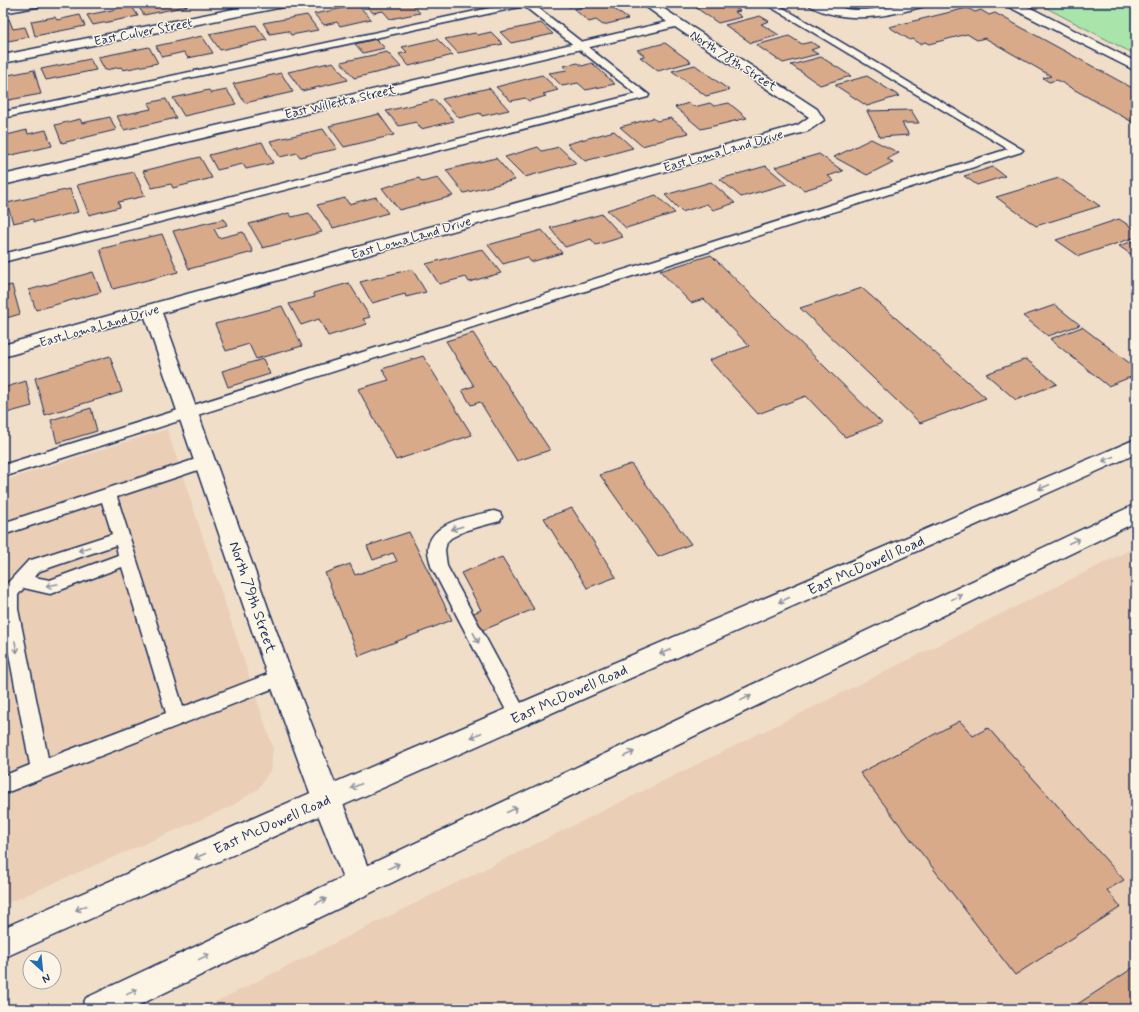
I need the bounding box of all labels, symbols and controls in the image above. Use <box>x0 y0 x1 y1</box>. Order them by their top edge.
street label: East Culver Street <box>93 15 194 50</box>
street label: North 78th Street <box>686 27 780 96</box>
street label: East Willetta Street <box>283 81 398 124</box>
street label: East Loma Land Drive <box>661 126 785 177</box>
street label: East Loma Land Drive <box>349 213 473 264</box>
street label: East Loma Land Drive <box>37 301 161 352</box>
one-way arrow <box>1102 456 1114 463</box>
one-way arrow <box>1039 484 1051 491</box>
one-way arrow <box>450 525 463 532</box>
street label: East McDowell Road <box>805 531 928 601</box>
one-way arrow <box>1068 537 1080 544</box>
street label: North 79th Street <box>224 539 281 656</box>
one-way arrow <box>78 546 90 554</box>
one-way arrow <box>45 581 58 589</box>
one-way arrow <box>951 593 963 600</box>
one-way arrow <box>778 597 790 605</box>
one-way arrow <box>473 631 480 643</box>
one-way arrow <box>13 640 21 653</box>
one-way arrow <box>659 649 671 657</box>
street label: East McDowell Road <box>508 660 631 730</box>
one-way arrow <box>740 694 752 701</box>
one-way arrow <box>470 732 482 739</box>
one-way arrow <box>623 750 635 757</box>
one-way arrow <box>351 783 363 791</box>
street label: East McDowell Road <box>211 790 334 860</box>
one-way arrow <box>505 806 517 813</box>
one-way arrow <box>194 852 206 860</box>
one-way arrow <box>388 862 400 869</box>
one-way arrow <box>315 897 327 904</box>
one-way arrow <box>75 905 87 912</box>
north arrow <box>22 950 62 990</box>
one-way arrow <box>198 953 210 960</box>
text: N <box>40 970 53 986</box>
one-way arrow <box>126 988 138 995</box>

